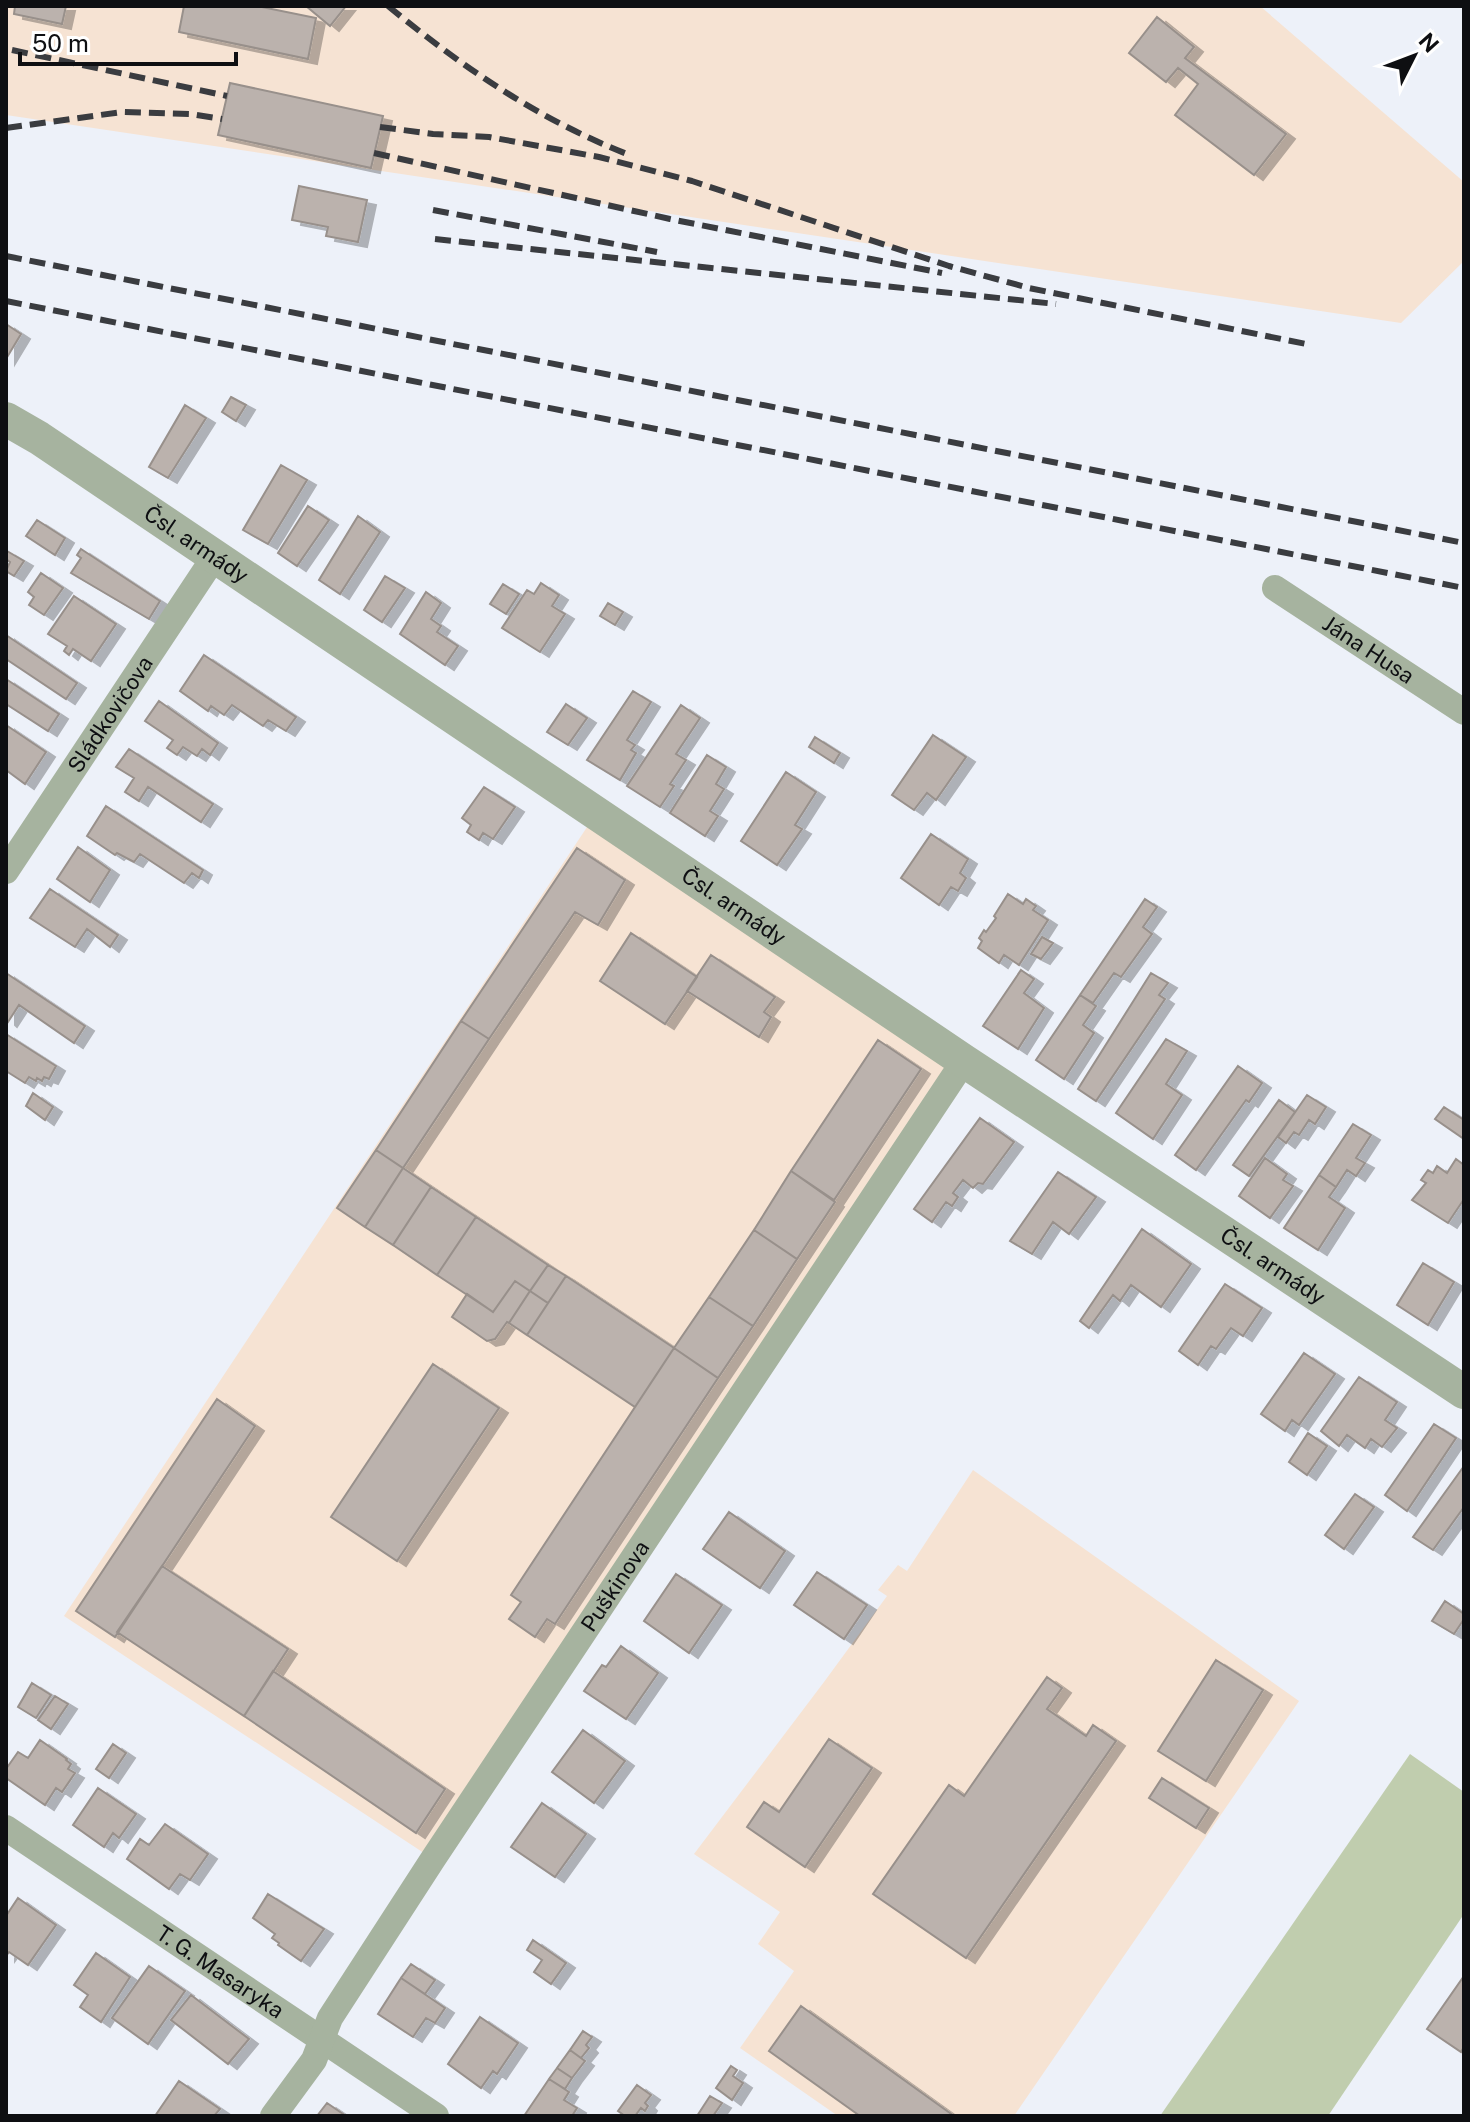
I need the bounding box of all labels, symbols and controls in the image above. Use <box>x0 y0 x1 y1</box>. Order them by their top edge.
scale bar <box>20 16 236 66</box>
north arrow <box>1374 16 1454 96</box>
text: N <box>1413 28 1444 58</box>
text: 50 m <box>32 29 89 57</box>
street label: Čsl. armády <box>139 500 254 589</box>
street label: Jána Husa <box>1318 610 1419 689</box>
street label: Sládkovičova <box>62 651 158 778</box>
street label: Čsl. armády <box>677 862 791 951</box>
street label: Čsl. armády <box>1216 1222 1331 1310</box>
street label: Puškinova <box>575 1535 654 1636</box>
street label: T. G. Masaryka <box>152 1920 289 2023</box>

